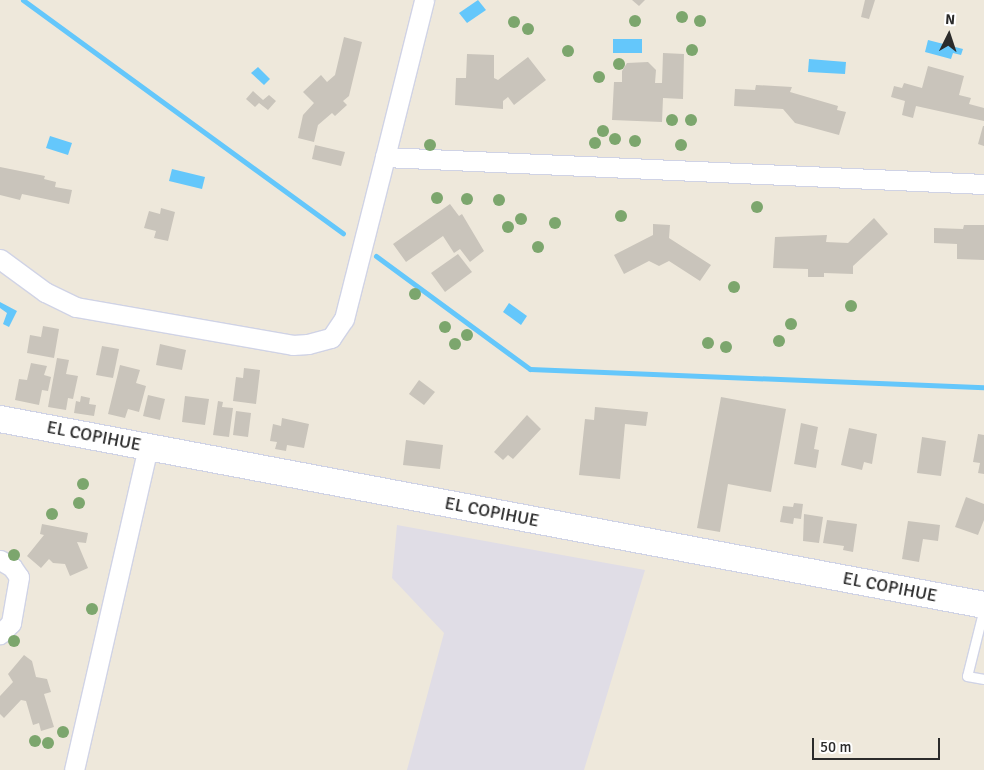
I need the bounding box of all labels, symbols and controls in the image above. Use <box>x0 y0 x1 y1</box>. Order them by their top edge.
north arrow <box>924 10 974 60</box>
text: N <box>945 11 956 28</box>
street label: EL COPIHUE <box>45 416 143 456</box>
street label: EL COPIHUE <box>443 492 541 532</box>
street label: EL COPIHUE <box>841 567 939 607</box>
scale bar <box>814 728 942 760</box>
text: 50 m <box>820 738 851 756</box>

